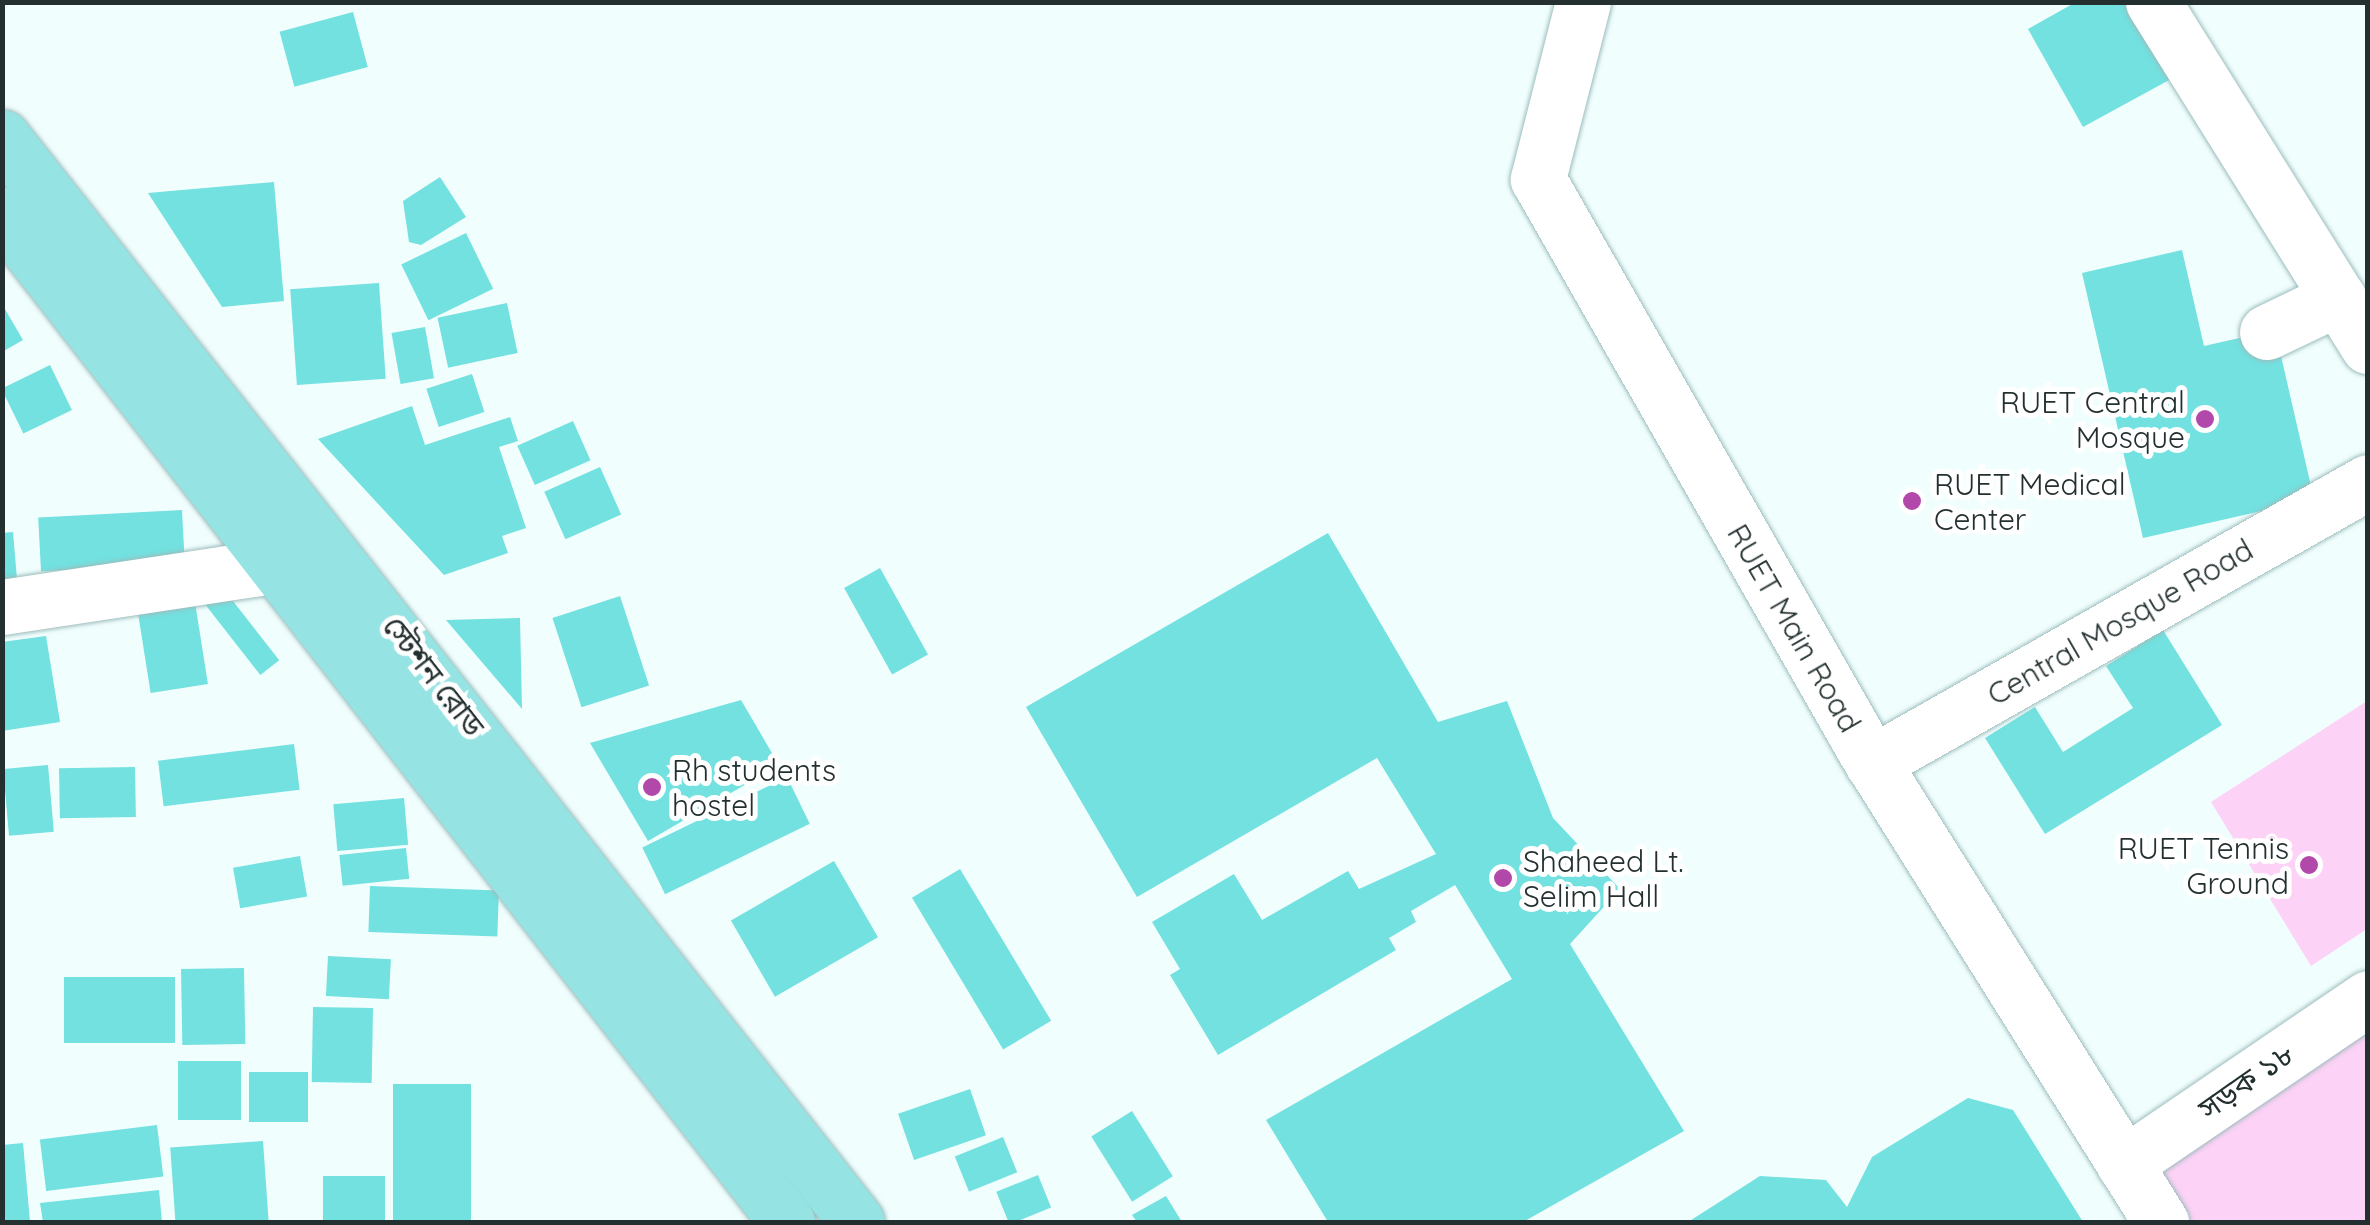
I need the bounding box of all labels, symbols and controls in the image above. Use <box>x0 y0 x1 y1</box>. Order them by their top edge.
place label: RUET Central Mosque <box>2000 384 2185 454</box>
marker: RUET Central Mosque <box>2194 408 2216 430</box>
place label: RUET Medical Center <box>1934 466 2126 536</box>
marker: RUET Medical Center <box>1899 488 1925 514</box>
street label: RUET Main Road <box>1720 518 1868 738</box>
street label: Central Mosque Road <box>1981 531 2259 713</box>
street label: স্টেশন রোড <box>376 609 492 743</box>
place label: Rh students hostel <box>672 752 836 822</box>
marker: Rh students hostel <box>641 776 663 798</box>
place label: RUET Tennis Ground <box>2118 830 2289 900</box>
place label: Shaheed Lt. Selim Hall <box>1523 843 1684 914</box>
marker: RUET Tennis Ground <box>2298 854 2320 876</box>
marker: Shaheed Lt. Selim Hall <box>1492 867 1514 889</box>
street label: সড়ক ১৮ <box>2191 1035 2301 1127</box>

